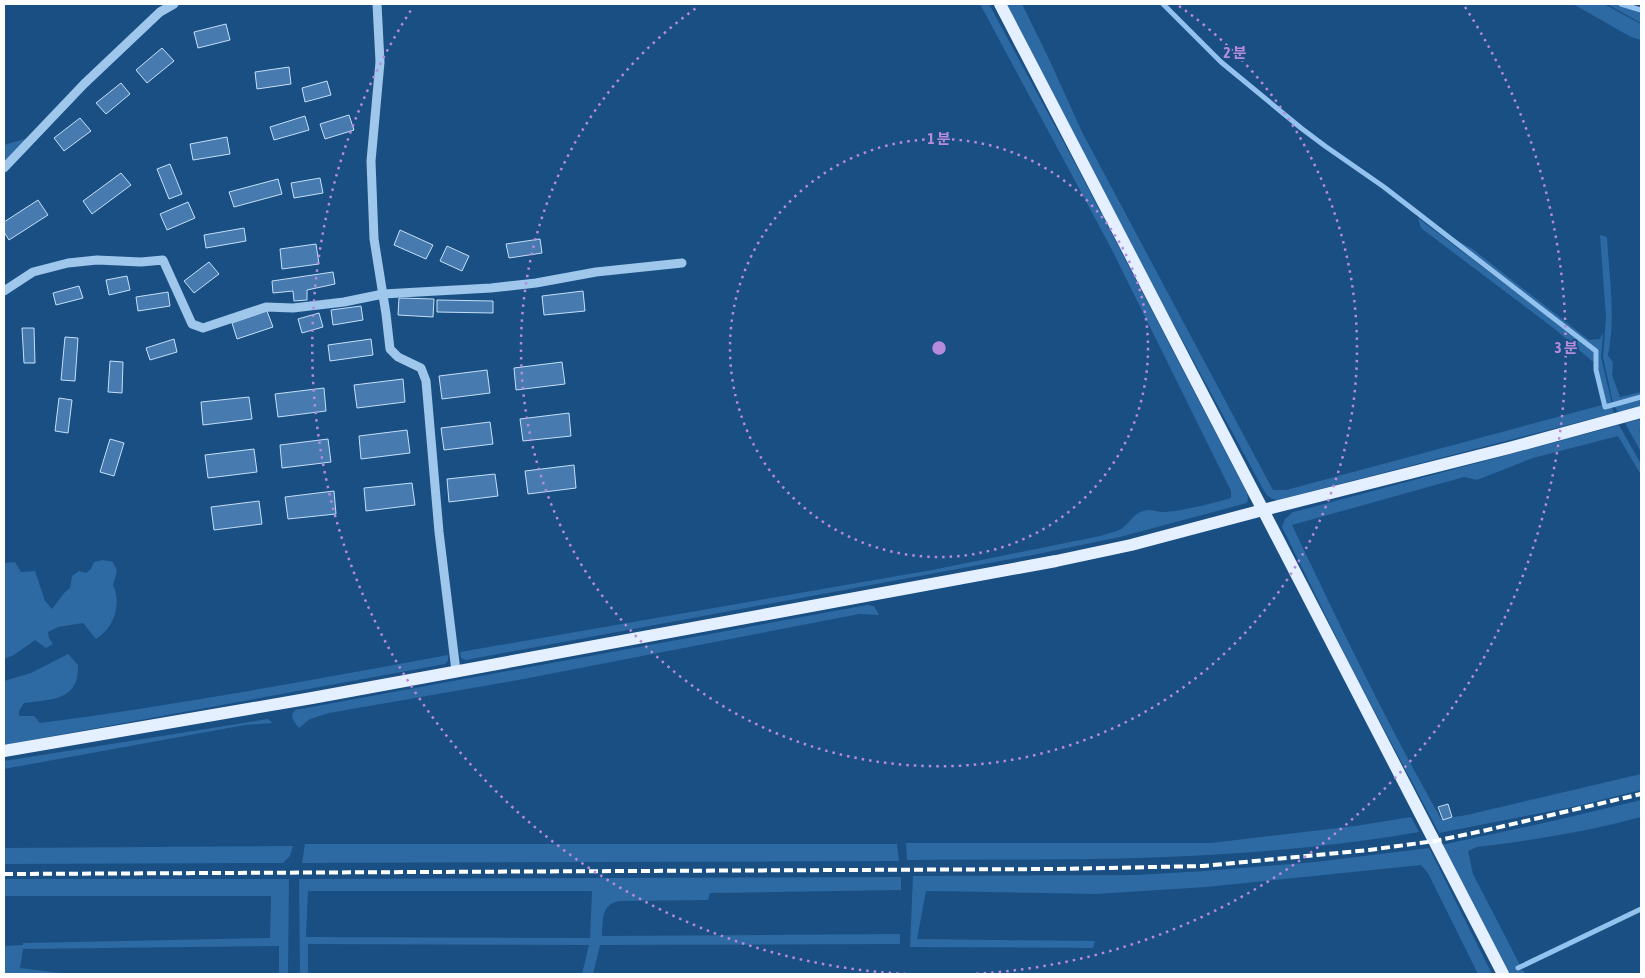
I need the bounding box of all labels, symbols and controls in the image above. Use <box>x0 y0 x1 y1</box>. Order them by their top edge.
text: 2 분 <box>1224 44 1247 61</box>
text: 1 분 <box>928 130 951 147</box>
centre of rings <box>930 339 948 357</box>
text: 3 분 <box>1555 339 1578 356</box>

